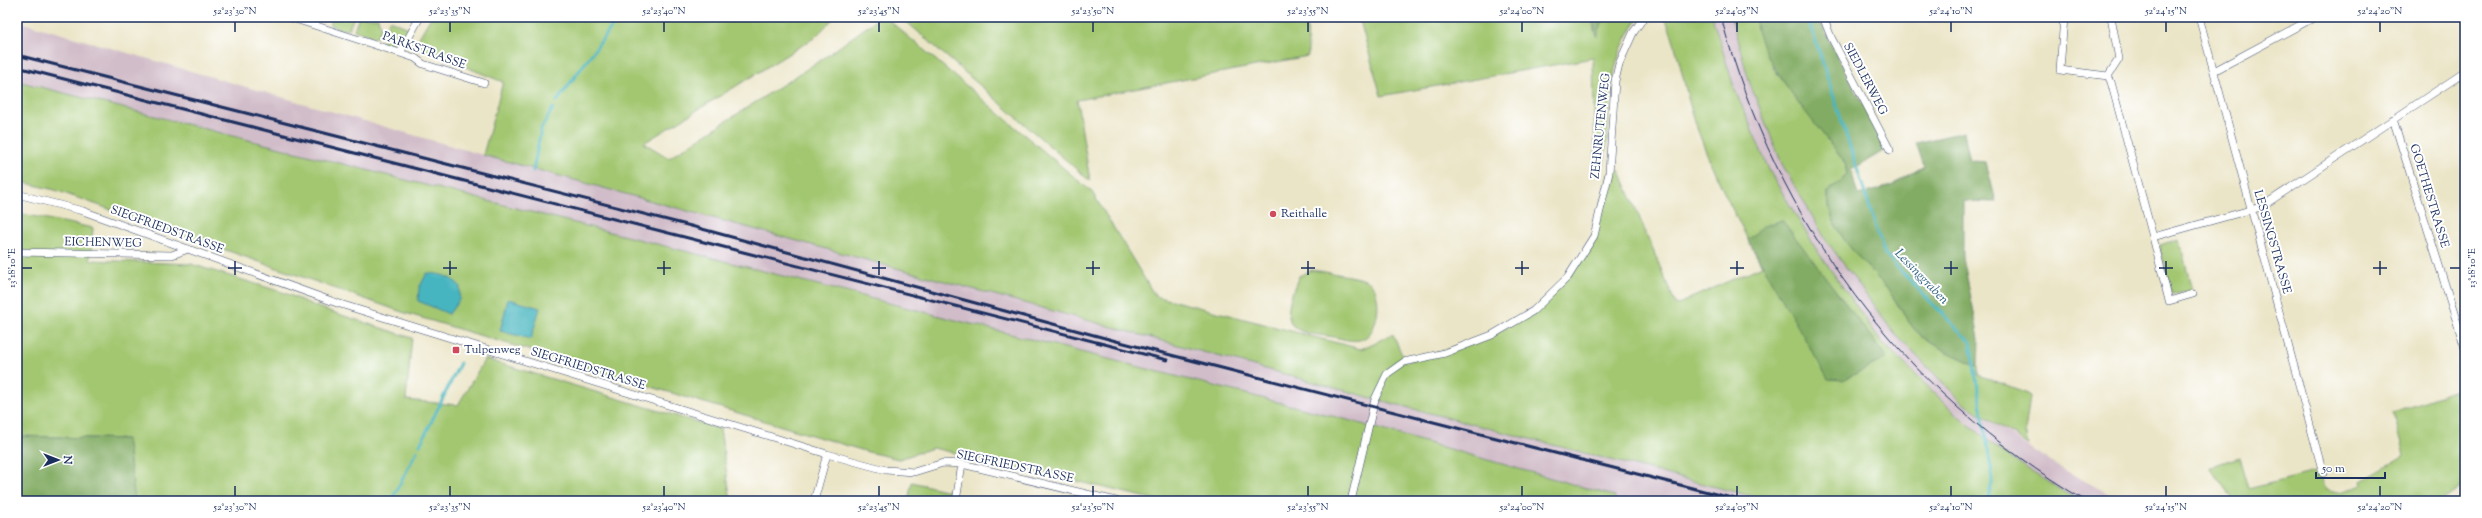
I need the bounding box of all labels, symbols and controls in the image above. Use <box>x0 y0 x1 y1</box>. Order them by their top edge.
text: 52°23'30"N <box>213 4 256 19</box>
text: 52°23'35"N <box>428 4 471 19</box>
text: 52°23'40"N <box>642 4 685 19</box>
text: 52°23'45"N <box>857 4 900 19</box>
text: 52°23'50"N <box>1071 4 1114 19</box>
text: 52°23'55"N <box>1287 4 1328 19</box>
text: 52°24'00"N <box>1499 4 1544 19</box>
text: 52°24'05"N <box>1714 4 1759 19</box>
text: 52°24'10"N <box>1928 4 1973 19</box>
text: 52°24'15"N <box>2144 4 2187 19</box>
text: 52°24'20"N <box>2357 4 2402 19</box>
street label: PARKSTRASSE <box>380 28 469 75</box>
street label: SIEDLERWEG <box>1838 40 1892 119</box>
street label: ZEHNRUTENWEG <box>1586 72 1616 180</box>
street label: GOETHESTRASSE <box>2405 142 2454 251</box>
street label: LESSINGSTRASSE <box>2249 188 2296 297</box>
street label: SIEGFRIEDSTRASSE <box>108 201 227 259</box>
place label: Reithalle <box>1281 205 1327 223</box>
marker: Reithalle <box>1268 209 1278 219</box>
street label: EICHENWEG <box>64 233 142 253</box>
water label: Lessinggraben <box>1890 245 1952 309</box>
text: 13°18'10"E <box>5 248 20 288</box>
text: 13°18'10"E <box>2465 248 2480 288</box>
place label: Tulpenweg <box>464 341 521 359</box>
street label: SIEGFRIEDSTRASSE <box>528 343 648 395</box>
marker: Tulpenweg <box>451 345 461 355</box>
north arrow <box>38 440 78 480</box>
street label: SIEGFRIEDSTRASSE <box>955 446 1076 488</box>
scale bar <box>2316 454 2385 480</box>
text: N <box>59 455 75 465</box>
text: 50 m <box>2321 460 2345 478</box>
text: 52°23'30"N <box>213 500 256 515</box>
text: 52°23'35"N <box>428 500 471 515</box>
text: 52°23'40"N <box>642 500 685 515</box>
text: 52°23'45"N <box>857 500 900 515</box>
text: 52°23'50"N <box>1071 500 1114 515</box>
text: 52°23'55"N <box>1287 500 1328 515</box>
text: 52°24'00"N <box>1499 500 1544 515</box>
text: 52°24'05"N <box>1714 500 1759 515</box>
text: 52°24'10"N <box>1928 500 1973 515</box>
text: 52°24'15"N <box>2144 500 2187 515</box>
text: 52°24'20"N <box>2357 500 2402 515</box>

